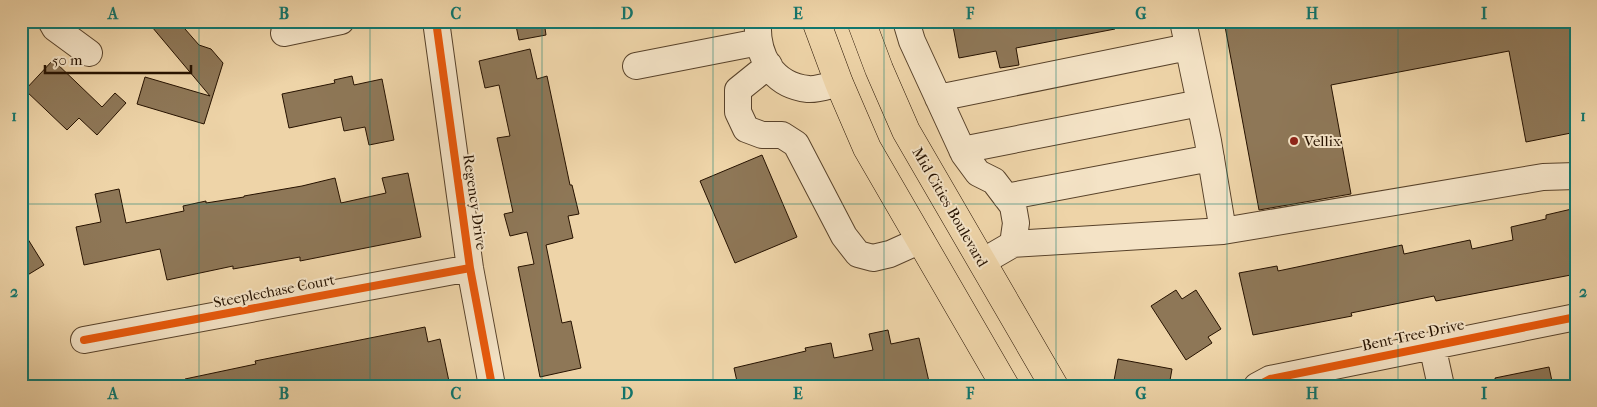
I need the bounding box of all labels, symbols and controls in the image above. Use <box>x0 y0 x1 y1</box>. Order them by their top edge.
text: A <box>107 4 119 23</box>
text: B <box>279 4 289 23</box>
text: C <box>451 4 462 23</box>
text: D <box>621 4 633 23</box>
text: E <box>793 4 803 23</box>
text: F <box>965 4 975 23</box>
text: G <box>1135 4 1147 23</box>
text: H <box>1306 4 1319 23</box>
text: I <box>1481 4 1488 23</box>
scale bar <box>45 42 191 74</box>
text: 50 m <box>52 51 83 69</box>
text: 1 <box>11 106 17 125</box>
text: 1 <box>1580 106 1586 125</box>
place label: Vellix <box>1303 132 1341 150</box>
marker: Vellix <box>1288 135 1300 147</box>
street label: Mid Cities Boulevard <box>908 144 992 271</box>
street label: Regency Drive <box>459 153 491 252</box>
street label: Steeplechase Court <box>212 270 337 312</box>
text: 2 <box>10 282 18 301</box>
text: 2 <box>1579 282 1587 301</box>
street label: Bent Tree Drive <box>1360 315 1467 355</box>
text: A <box>107 384 119 403</box>
text: B <box>279 384 289 403</box>
text: C <box>451 384 462 403</box>
text: D <box>621 384 633 403</box>
text: E <box>793 384 803 403</box>
text: F <box>965 384 975 403</box>
text: G <box>1135 384 1147 403</box>
text: H <box>1306 384 1319 403</box>
text: I <box>1481 384 1488 403</box>

